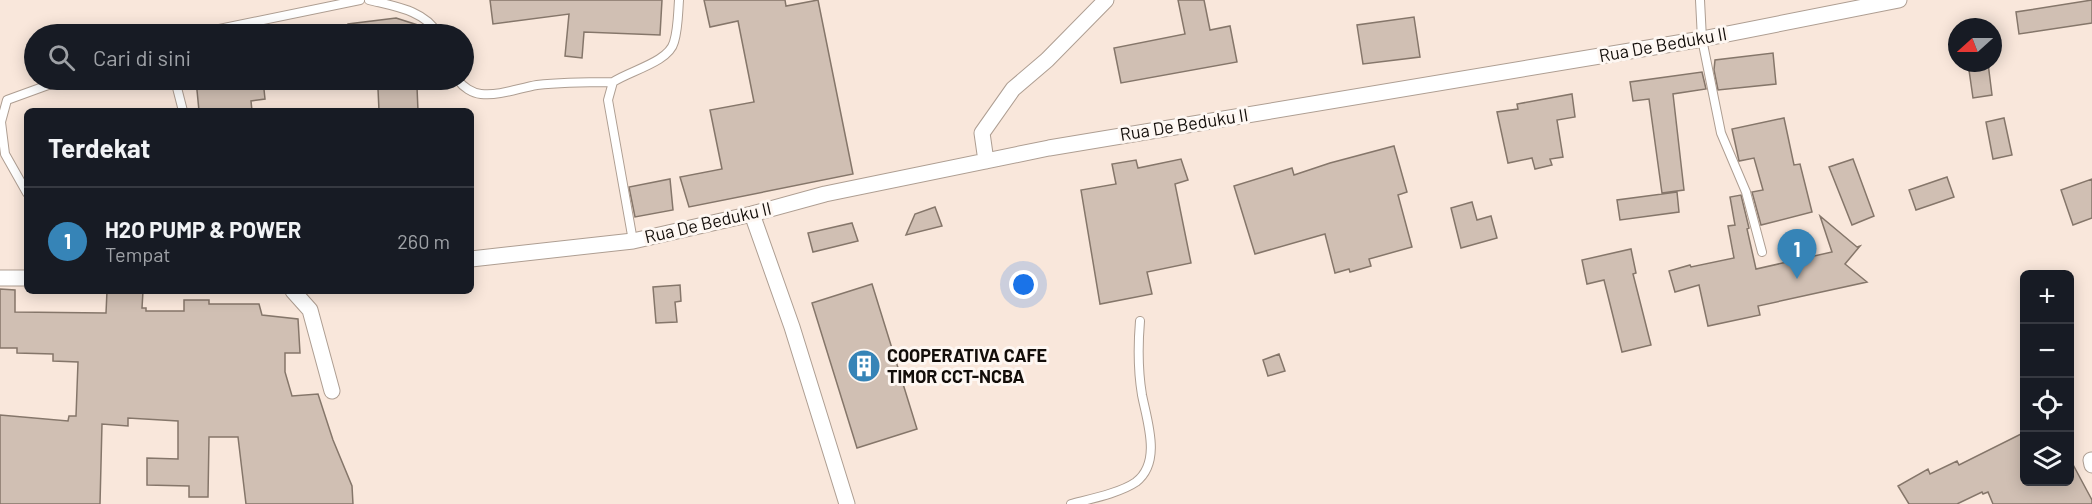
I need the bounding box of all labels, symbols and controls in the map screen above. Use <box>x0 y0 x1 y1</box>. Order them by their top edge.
north arrow <box>1948 18 2002 72</box>
street label: Rua De Beduku II <box>1597 22 1729 66</box>
search box <box>24 24 474 90</box>
icon: search <box>45 41 78 74</box>
text: Cari di sini <box>93 44 191 70</box>
street label: Rua De Beduku II <box>1118 103 1250 145</box>
text: Terdekat <box>48 132 150 163</box>
street label: Rua De Beduku II <box>642 197 773 247</box>
text: H2O PUMP & POWER <box>105 216 301 242</box>
text: 1 <box>64 229 71 253</box>
text: 260 m <box>397 229 450 253</box>
pin: 1 <box>1778 230 1816 279</box>
text: Tempat <box>105 242 171 266</box>
your location <box>1009 270 1038 299</box>
map controls <box>2020 270 2074 486</box>
button: + <box>2020 270 2074 324</box>
button: − <box>2020 324 2074 378</box>
place label: COOPERATIVA CAFE TIMOR CCT-NCBA <box>887 344 1047 387</box>
building icon: COOPERATIVA CAFE TIMOR CCT-NCBA <box>846 348 882 384</box>
button: locate <box>2020 378 2074 432</box>
button: layers <box>2020 432 2074 486</box>

